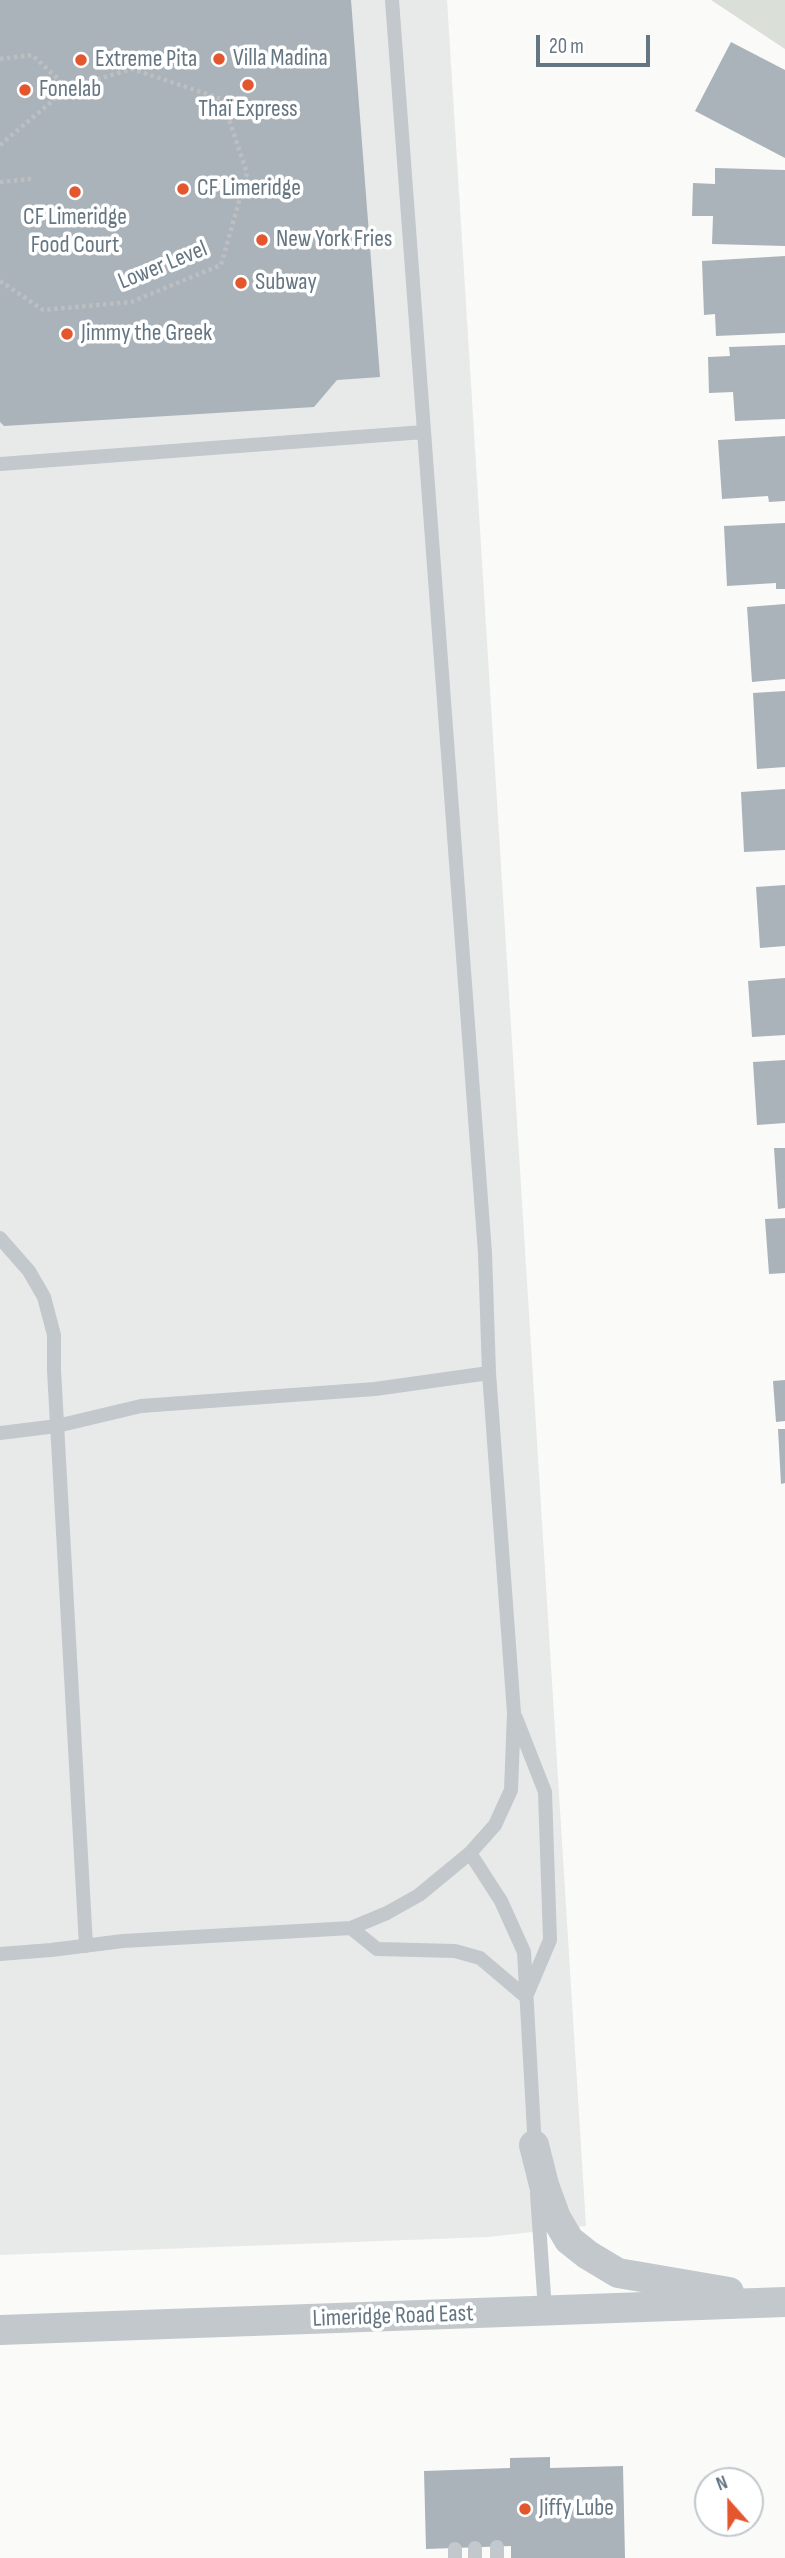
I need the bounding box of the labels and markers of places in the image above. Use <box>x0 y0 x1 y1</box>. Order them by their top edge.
place label: Villa Madina <box>233 45 328 73</box>
place label: Extreme Pita <box>95 46 197 74</box>
marker: Villa Madina <box>211 51 227 67</box>
marker: Extreme Pita <box>73 52 89 68</box>
place label: Fonelab <box>39 76 101 104</box>
marker: Thaï Express <box>240 77 256 93</box>
marker: Fonelab <box>17 82 33 98</box>
place label: Thaï Express <box>198 96 298 124</box>
place label: CF Limeridge <box>197 175 301 203</box>
marker: CF Limeridge <box>175 181 191 197</box>
marker: CF Limeridge Food Court <box>67 184 83 200</box>
place label: CF Limeridge Food Court <box>23 204 127 260</box>
place label: New York Fries <box>276 226 392 254</box>
marker: New York Fries <box>254 232 270 248</box>
place label: Subway <box>255 269 317 297</box>
marker: Subway <box>233 275 249 291</box>
place label: Jimmy the Greek <box>81 320 212 348</box>
marker: Jimmy the Greek <box>59 326 75 342</box>
place label: Jiffy Lube <box>539 2495 614 2523</box>
marker: Jiffy Lube <box>517 2501 533 2517</box>

